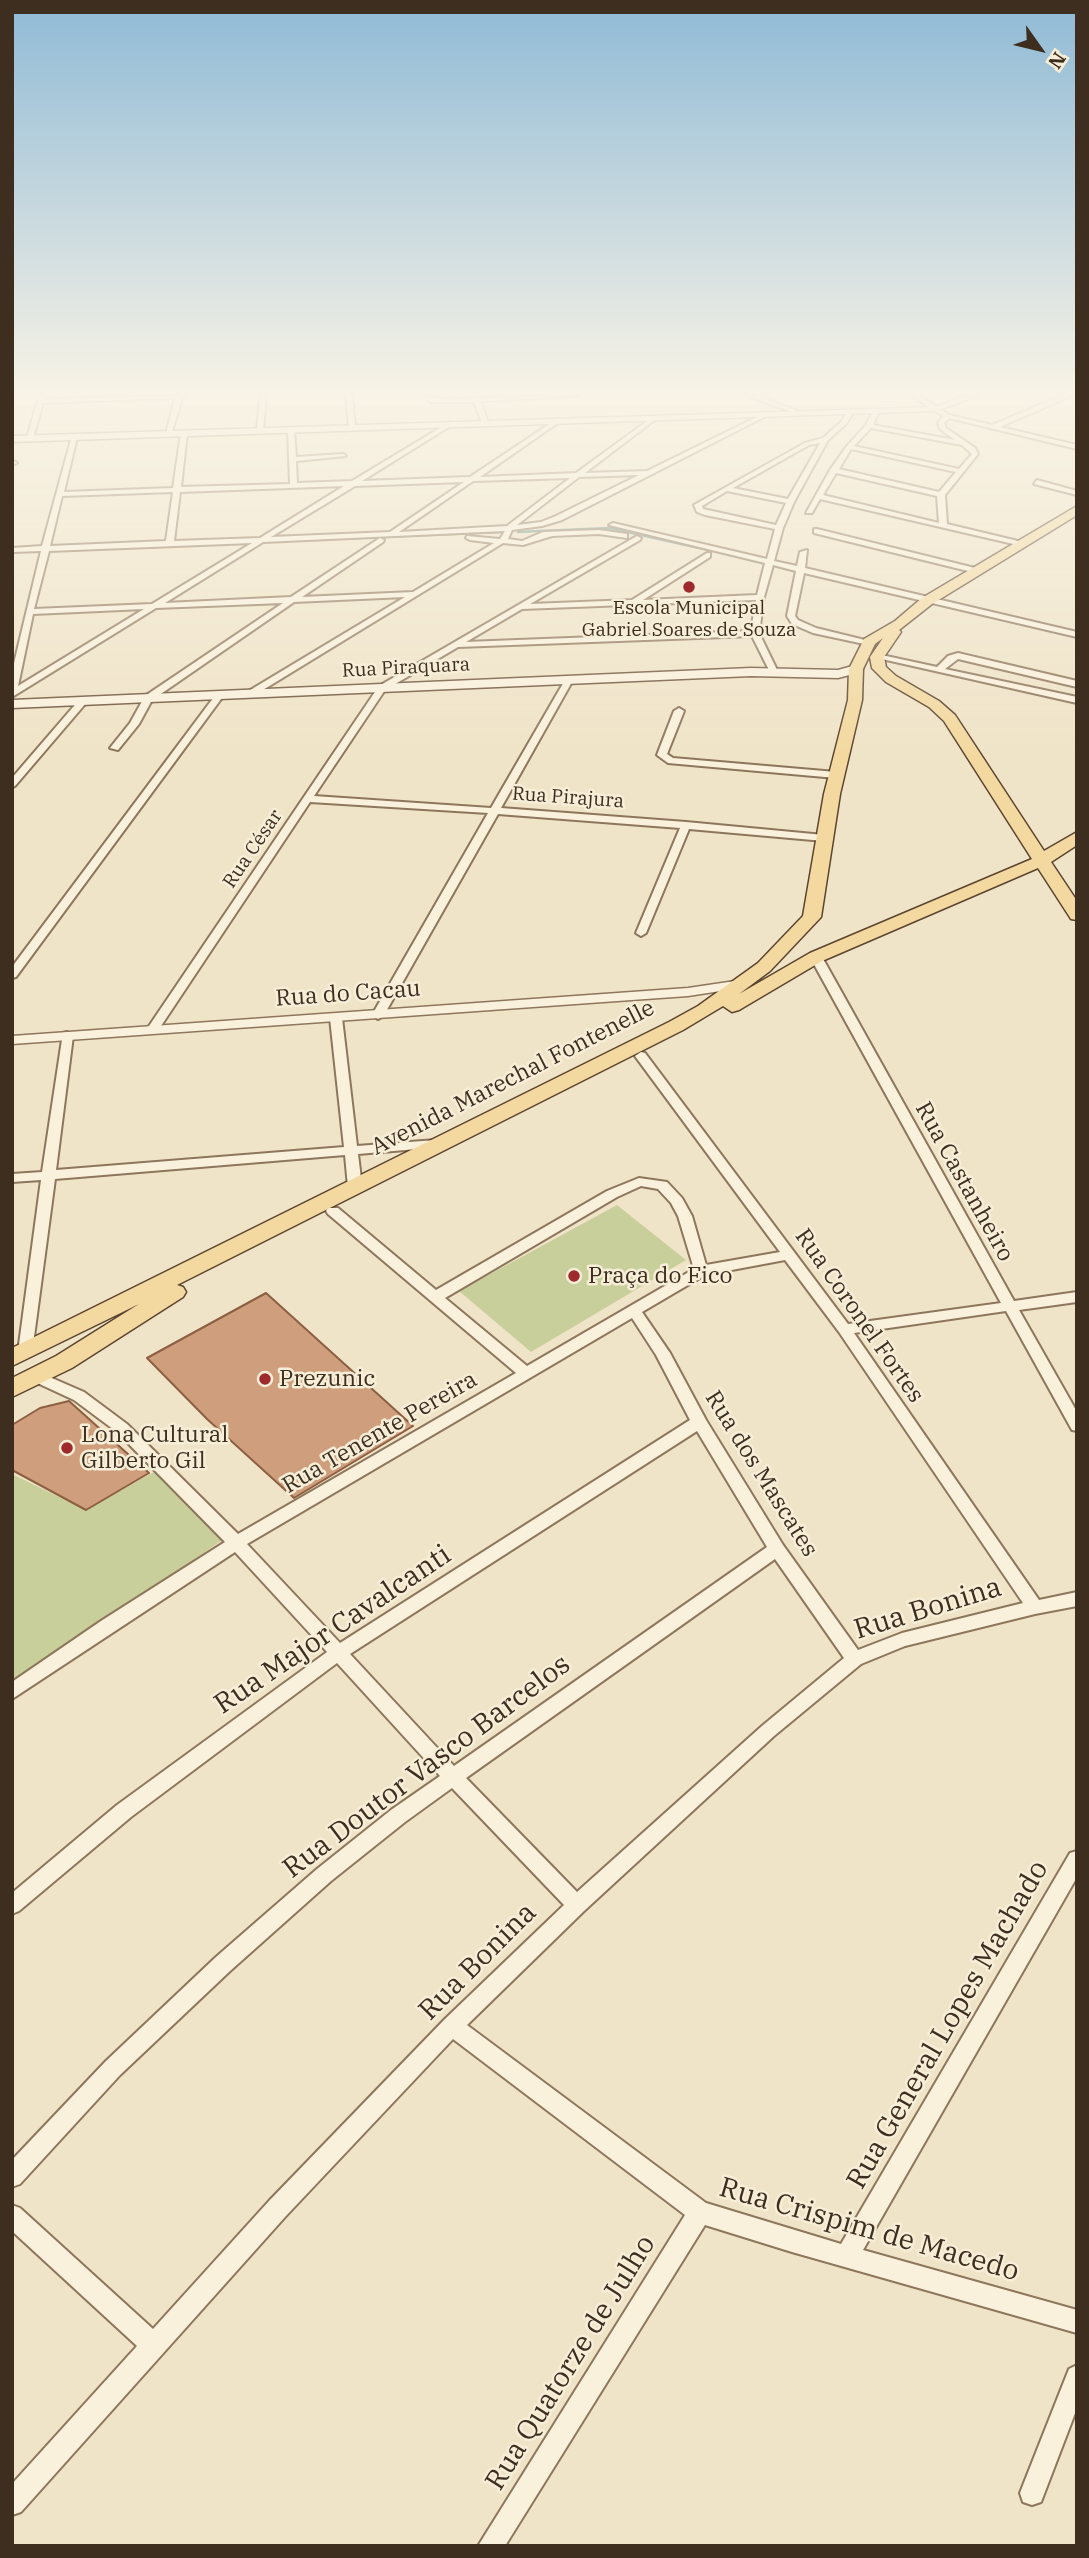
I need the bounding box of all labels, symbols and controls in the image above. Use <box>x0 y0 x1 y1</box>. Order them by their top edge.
north arrow <box>1005 14 1075 84</box>
text: N <box>1043 48 1072 74</box>
marker: Escola Municipal Gabriel Soares de Souza <box>681 579 697 595</box>
place label: Escola Municipal Gabriel Soares de Souza <box>582 598 796 642</box>
street label: Rua Piraquara <box>341 653 471 683</box>
street label: Rua Pirajura <box>511 783 625 813</box>
street label: Rua César <box>218 805 288 893</box>
street label: Rua do Cacau <box>274 975 422 1013</box>
street label: Avenida Marechal Fontenelle <box>367 994 659 1162</box>
street label: Rua Castanheiro <box>909 1097 1019 1267</box>
street label: Rua Coronel Fortes <box>789 1224 929 1408</box>
place label: Praça do Fico <box>588 1262 733 1290</box>
marker: Praça do Fico <box>566 1268 582 1284</box>
place label: Prezunic <box>279 1365 375 1393</box>
street label: Rua Tenente Pereira <box>278 1366 482 1500</box>
marker: Prezunic <box>257 1371 273 1387</box>
street label: Rua dos Mascates <box>699 1386 823 1562</box>
place label: Lona Cultural Gilberto Gil <box>81 1421 228 1475</box>
marker: Lona Cultural Gilberto Gil <box>59 1440 75 1456</box>
street label: Rua Major Cavalcanti <box>208 1538 458 1722</box>
street label: Rua Bonina <box>850 1571 1006 1647</box>
street label: Rua Doutor Vasco Barcelos <box>277 1648 577 1886</box>
street label: Rua General Lopes Machado <box>840 1855 1056 2195</box>
street label: Rua Bonina <box>412 1896 544 2028</box>
street label: Rua Crispim de Macedo <box>715 2171 1023 2289</box>
street label: Rua Quatorze de Julho <box>479 2229 663 2497</box>

